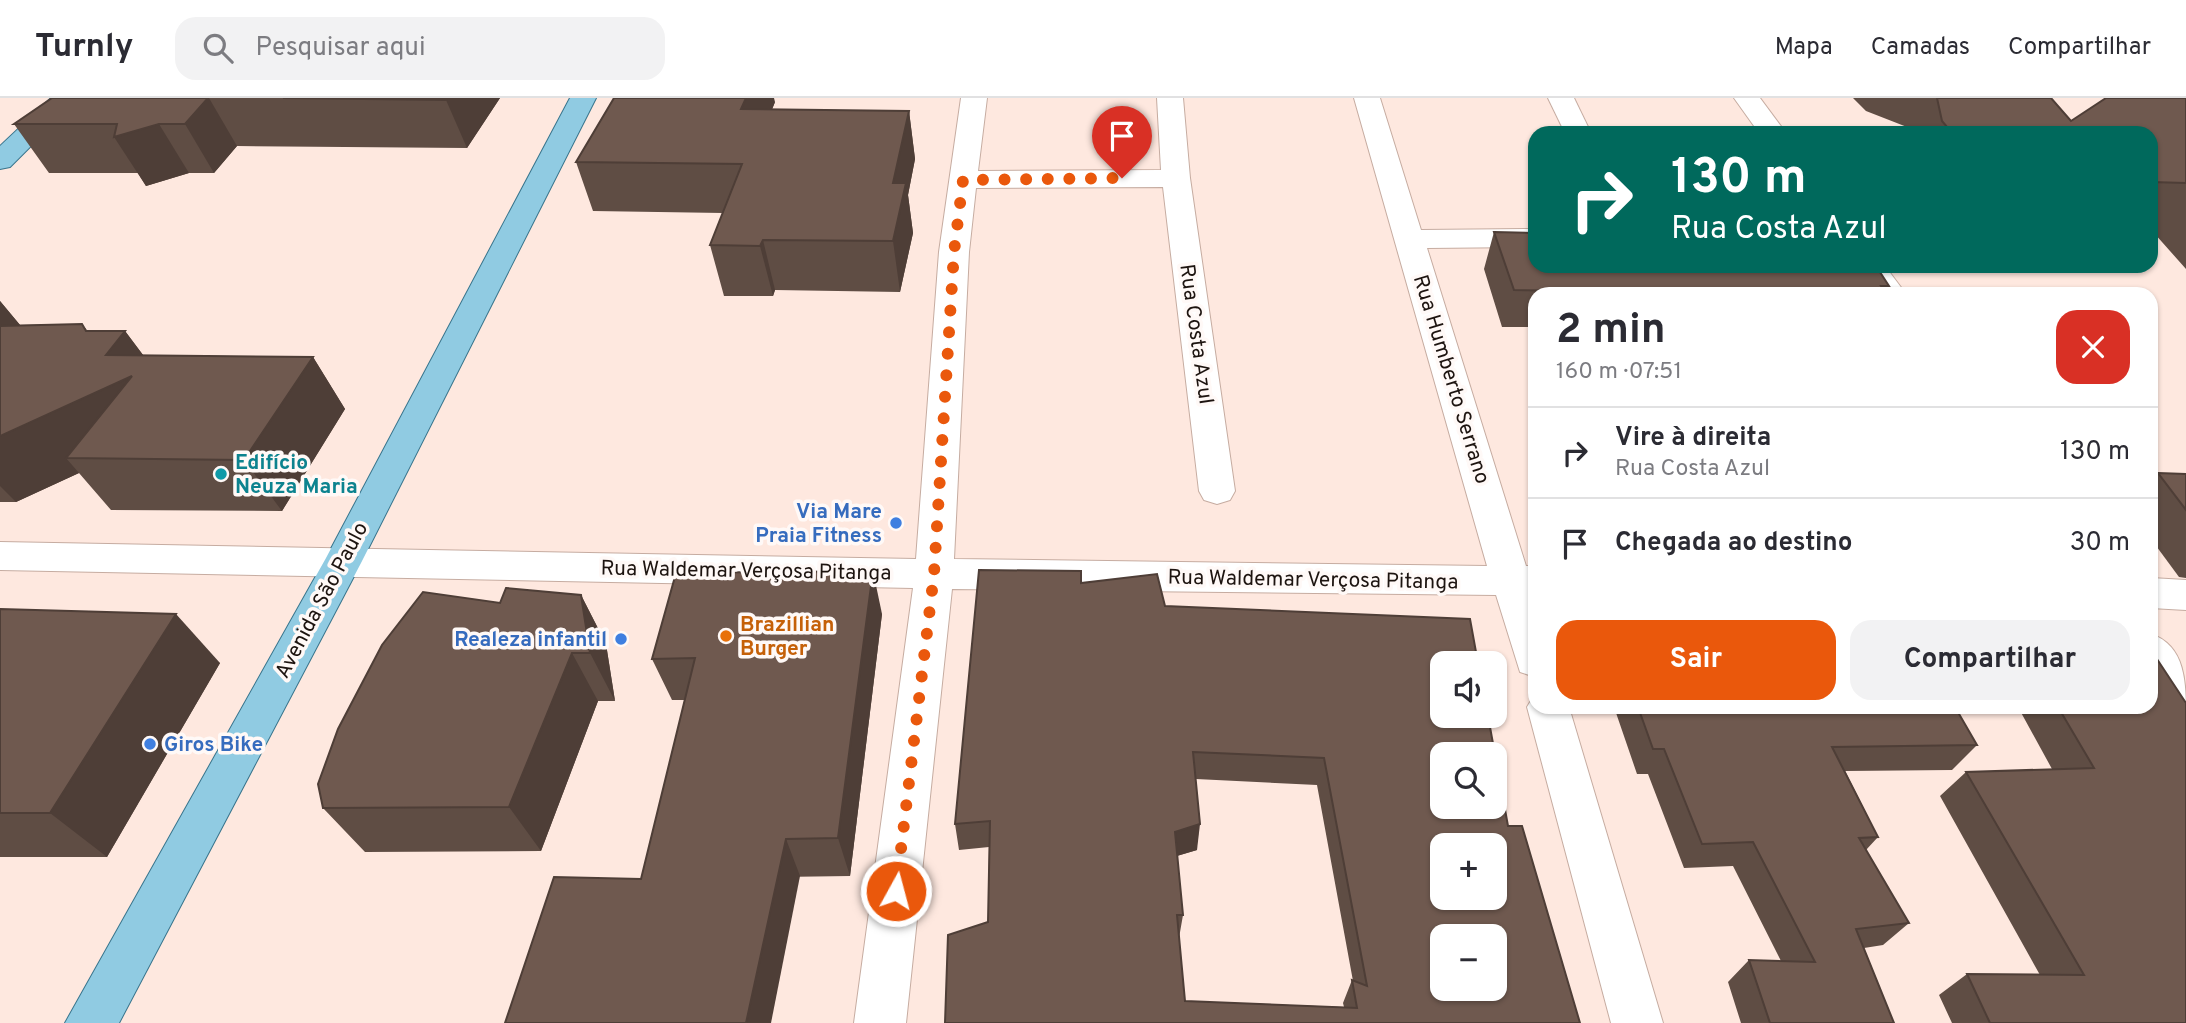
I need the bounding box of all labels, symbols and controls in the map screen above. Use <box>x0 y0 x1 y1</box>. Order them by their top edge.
search box <box>175 17 665 80</box>
text: Turnly <box>35 27 133 69</box>
icon: search <box>199 29 237 67</box>
text: Pesquisar aqui <box>255 32 426 65</box>
text: Mapa <box>1775 33 1833 63</box>
text: Camadas <box>1871 33 1970 63</box>
text: Compartilhar <box>2008 33 2151 63</box>
pin <box>1092 106 1152 178</box>
icon: arrive <box>1103 117 1141 155</box>
text: 130 m <box>1671 149 1807 211</box>
icon: right <box>1556 154 1647 245</box>
text: Rua Costa Azul <box>1671 210 1887 250</box>
street label: Rua Costa Azul <box>1172 262 1219 406</box>
street label: Rua Humberto Serrano <box>1406 272 1495 487</box>
text: 2 min <box>1556 305 1666 358</box>
button: close <box>2056 310 2130 384</box>
text: 160 m · 07:51 <box>1556 358 1682 387</box>
text: Vire à direita <box>1615 422 1771 455</box>
icon: right <box>1556 434 1594 472</box>
text: 130 m <box>2060 436 2130 469</box>
place label: Edifício Neuza Maria <box>235 450 358 501</box>
text: Rua Costa Azul <box>1615 455 1770 484</box>
marker: Edifício Neuza Maria <box>213 466 229 482</box>
place label: Via Mare Praia Fitness <box>755 499 882 550</box>
marker: Via Mare Praia Fitness <box>888 515 904 531</box>
street label: Avenida São Paulo <box>270 518 375 684</box>
icon: arrive <box>1556 525 1594 563</box>
text: Chegada ao destino <box>1615 527 1852 560</box>
text: 30 m <box>2070 527 2130 560</box>
street label: Rua Waldemar Verçosa Pitanga <box>600 555 892 588</box>
street label: Rua Waldemar Verçosa Pitanga <box>1167 564 1459 597</box>
place label: Brazillian Burger <box>740 612 834 663</box>
button: Sair <box>1556 620 1836 700</box>
button: Compartilhar <box>1850 620 2130 700</box>
place label: Realeza infantil <box>454 627 607 654</box>
marker: Brazillian Burger <box>718 628 734 644</box>
marker: Realeza infantil <box>613 631 629 647</box>
map controls <box>1430 651 1507 1001</box>
button: sound <box>1430 651 1507 728</box>
place label: Giros Bike <box>164 732 263 759</box>
marker: Giros Bike <box>142 736 158 752</box>
button: search <box>1430 742 1507 819</box>
button: + <box>1430 833 1507 910</box>
position arrow <box>859 854 933 928</box>
button: − <box>1430 924 1507 1001</box>

